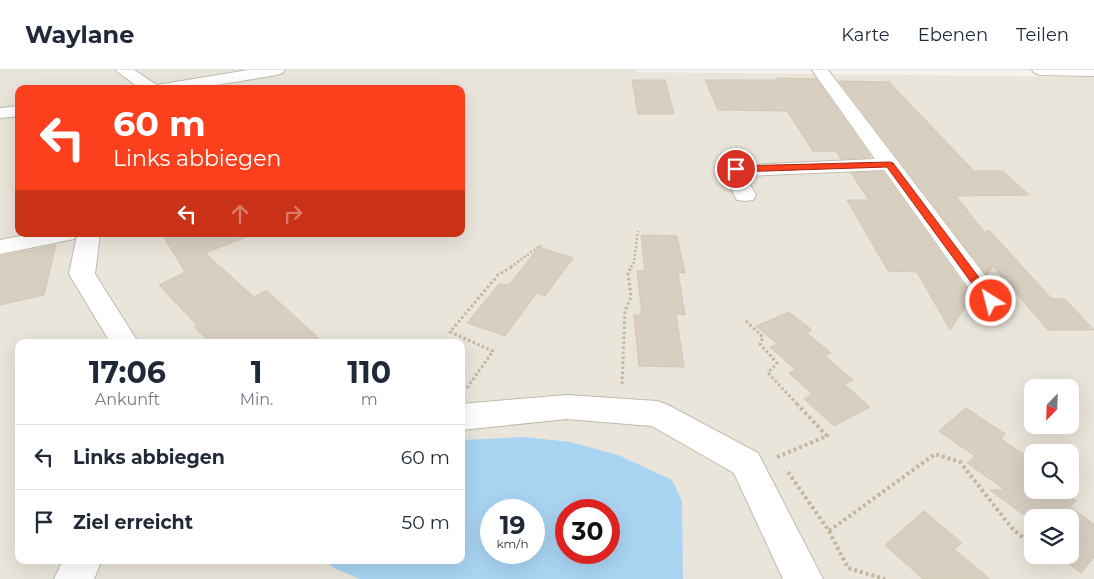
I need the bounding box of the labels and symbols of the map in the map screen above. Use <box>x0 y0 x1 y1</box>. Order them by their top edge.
pin <box>715 148 757 190</box>
position arrow <box>964 274 1016 326</box>
north arrow <box>1024 379 1079 434</box>
speed limit sign: 30 <box>555 499 620 564</box>

